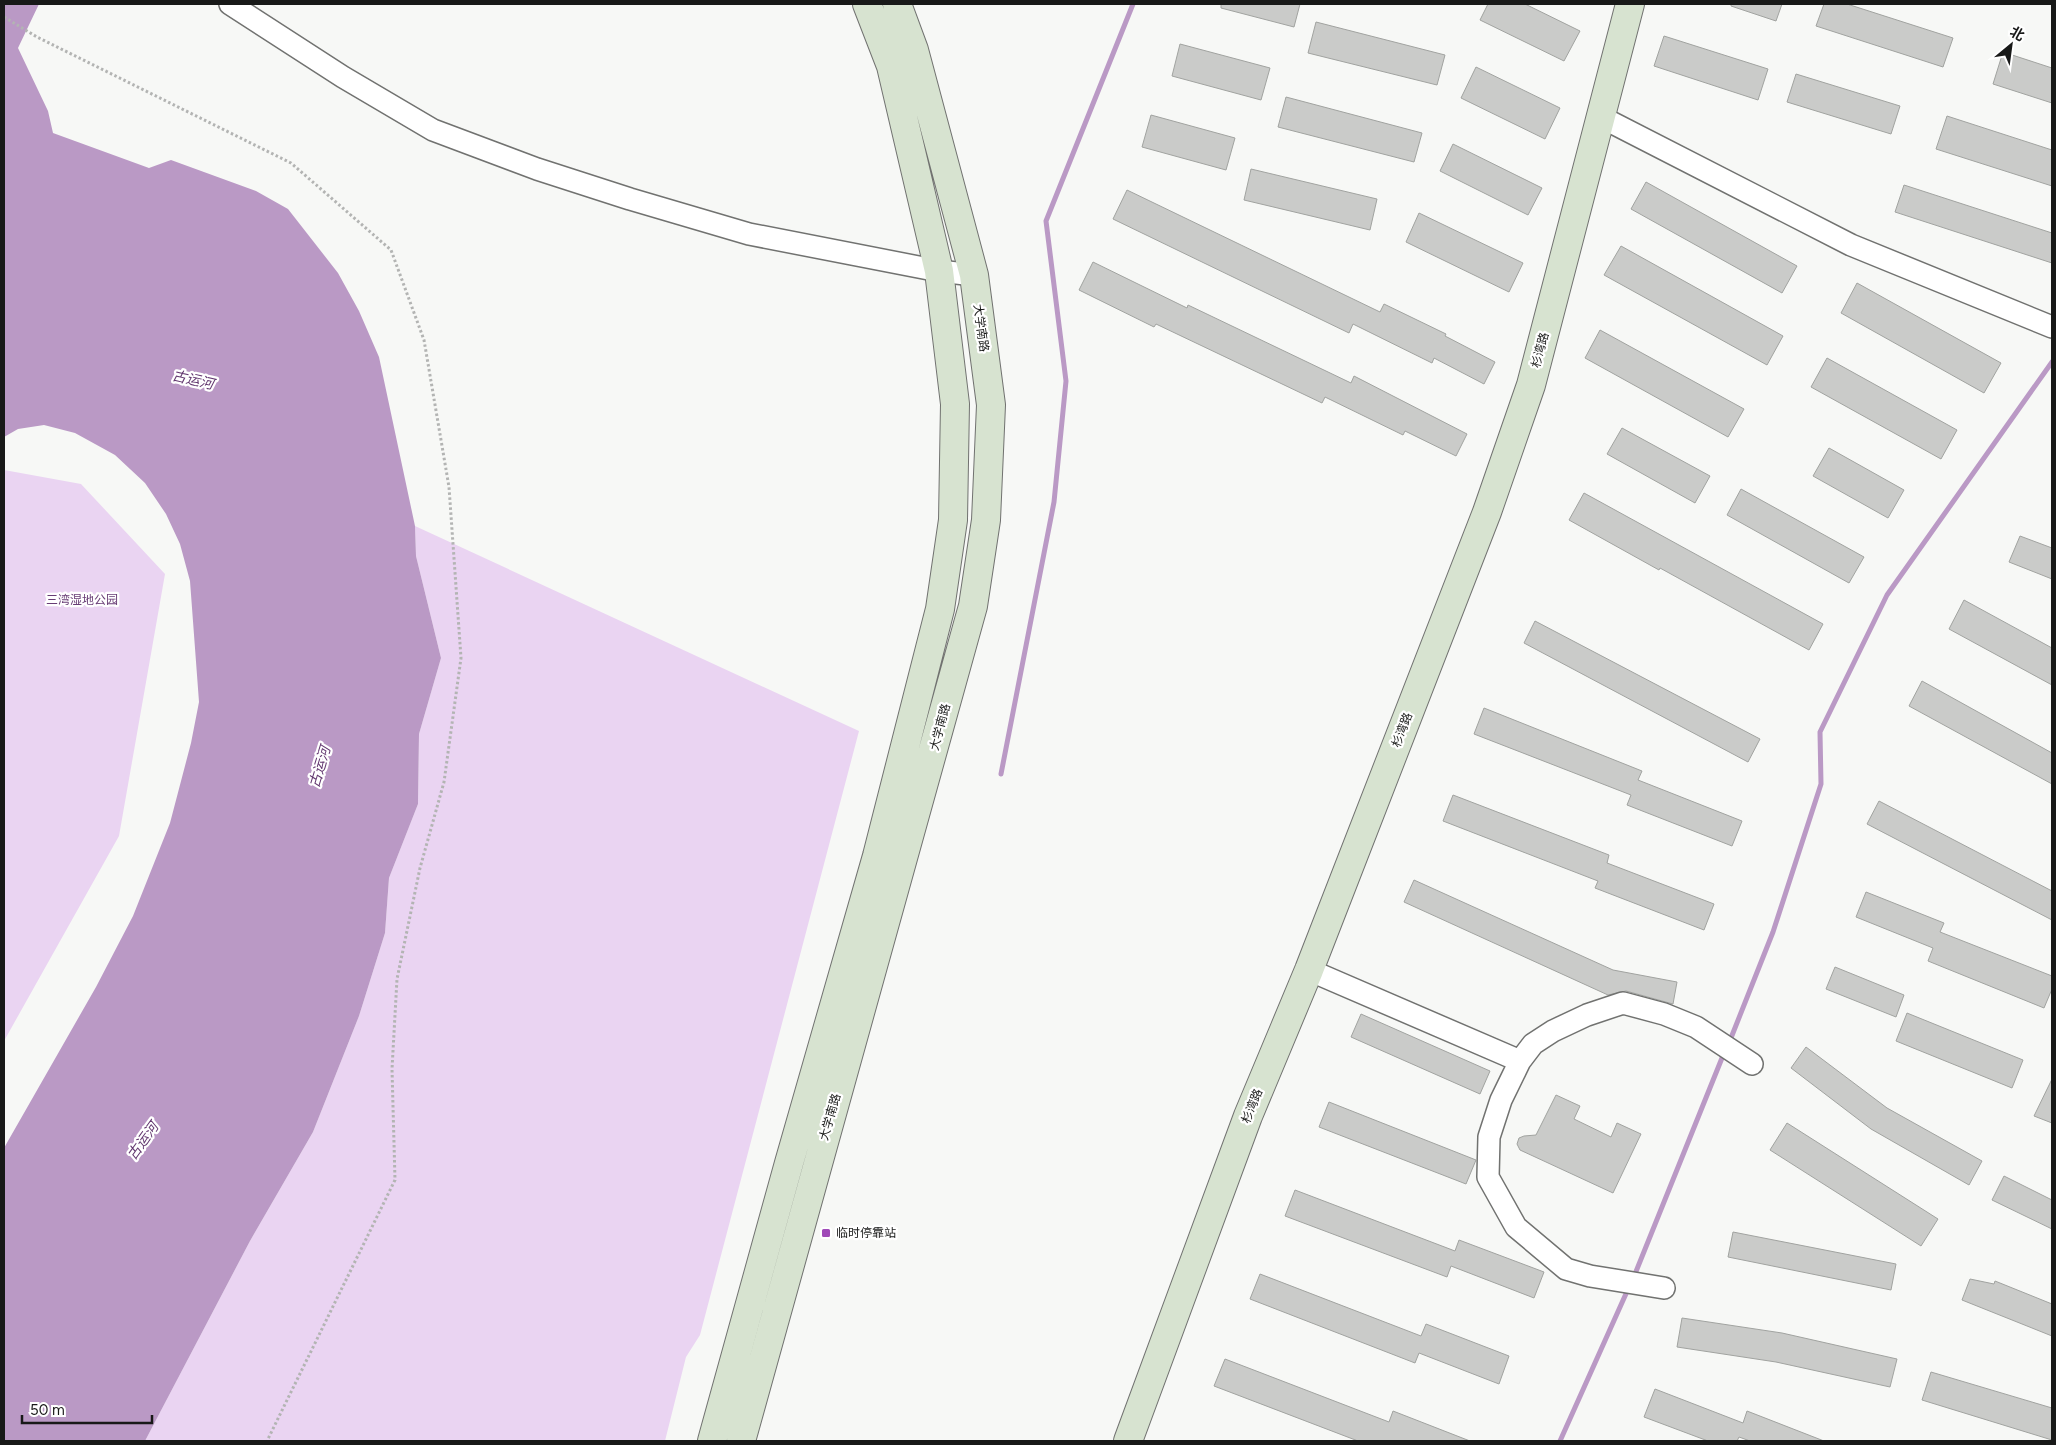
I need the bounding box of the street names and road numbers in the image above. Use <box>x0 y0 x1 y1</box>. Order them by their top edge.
street label: 大学南路 <box>971 303 991 353</box>
street label: 杉湾路 <box>1529 331 1551 369</box>
street label: 大学南路 <box>927 702 953 752</box>
street label: 杉湾路 <box>1389 711 1415 749</box>
street label: 杉湾路 <box>1239 1087 1265 1125</box>
street label: 大学南路 <box>817 1092 843 1142</box>

